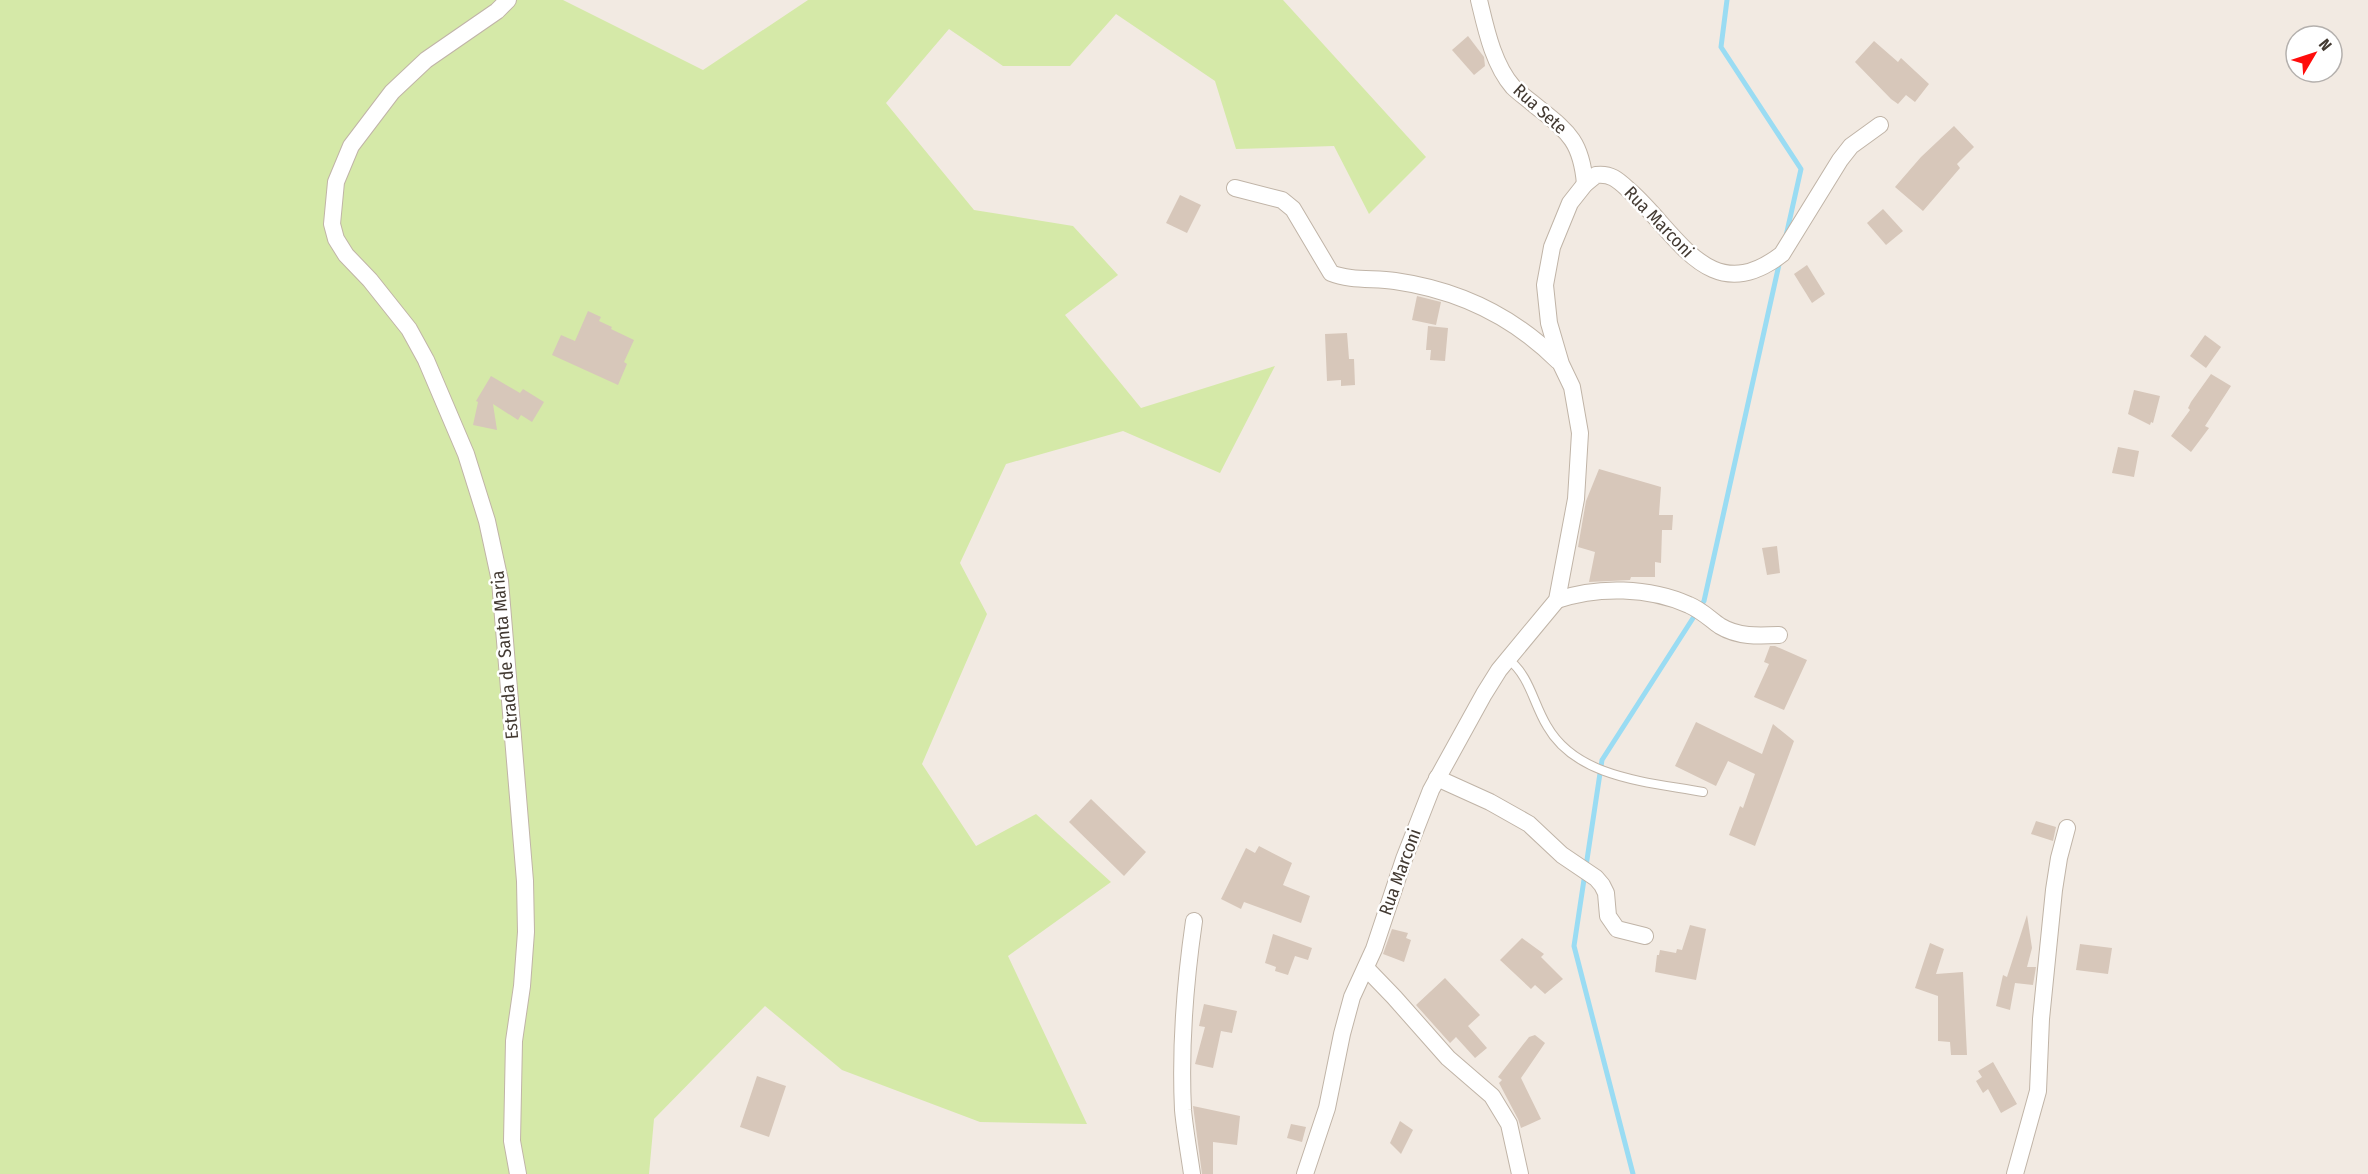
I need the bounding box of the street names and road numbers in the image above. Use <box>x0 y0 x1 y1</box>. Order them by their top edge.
street label: Rua Sete <box>1509 79 1571 139</box>
street label: Rua Marconi <box>1620 182 1698 262</box>
street label: Estrada de Santa Maria <box>487 570 523 740</box>
street label: Rua Marconi <box>1374 826 1426 918</box>

